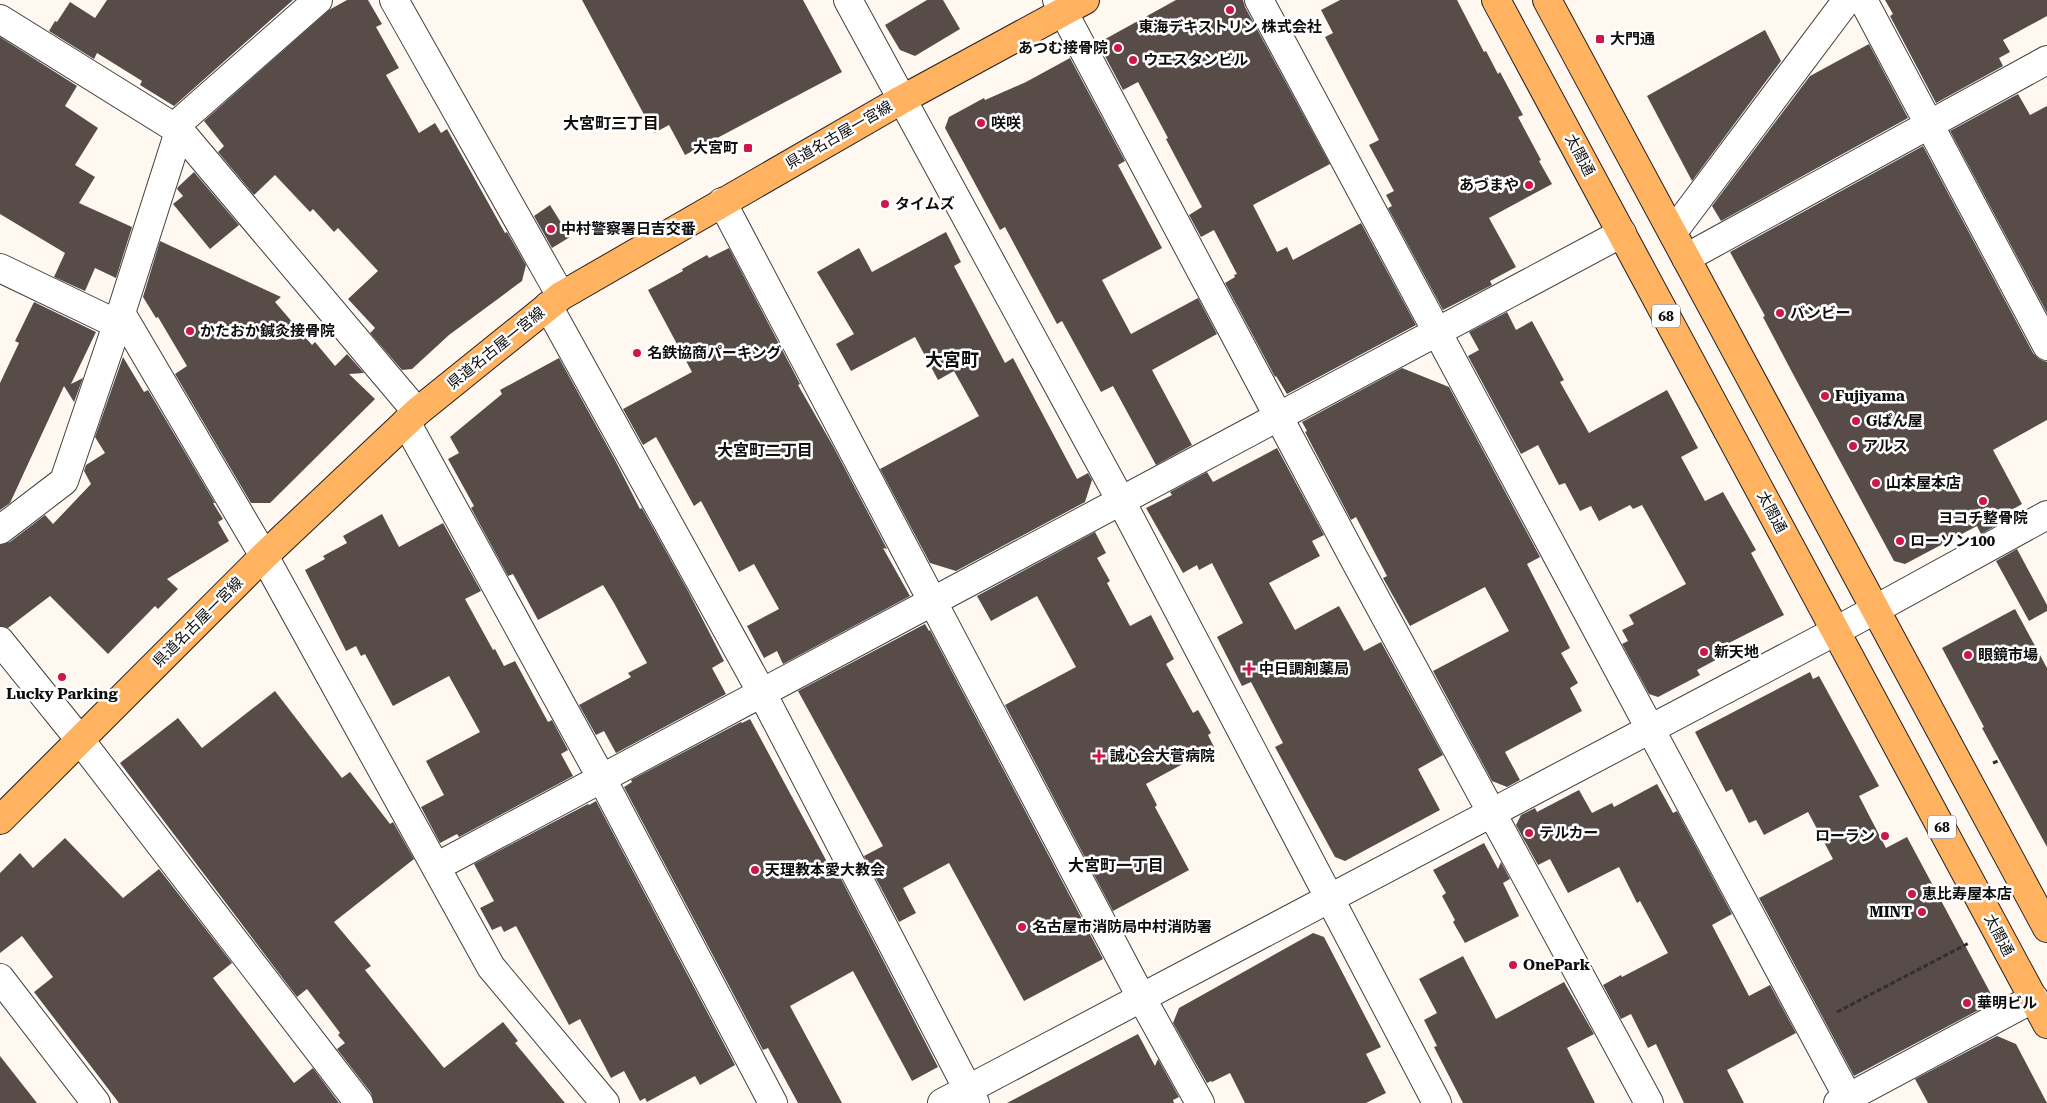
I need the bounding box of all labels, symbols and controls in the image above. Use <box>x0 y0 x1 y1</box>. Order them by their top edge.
marker: 東海デキストリン 株式会社 <box>1224 4 1236 16</box>
place label: 東海デキストリン 株式会社 <box>1138 18 1322 36</box>
place label: 大門通 <box>1610 30 1655 48</box>
marker: 大門通 <box>1594 33 1606 45</box>
place label: あつむ接骨院 <box>1018 39 1108 57</box>
marker: あつむ接骨院 <box>1112 42 1124 54</box>
place label: ウエスタンビル <box>1143 51 1248 69</box>
marker: ウエスタンビル <box>1127 54 1139 66</box>
street label: 県道名古屋一宮線 <box>783 97 895 173</box>
district label: 大宮町三丁目 <box>563 114 659 133</box>
place label: 咲咲 <box>991 114 1021 132</box>
marker: 咲咲 <box>975 117 987 129</box>
street label: 太閤通 <box>1561 131 1599 179</box>
place label: 大宮町 <box>693 139 738 157</box>
marker: 大宮町 <box>742 142 754 154</box>
place label: あづまや <box>1459 176 1519 194</box>
marker: あづまや <box>1523 179 1535 191</box>
place label: タイムズ <box>895 195 955 213</box>
marker: タイムズ <box>879 198 891 210</box>
place label: 中村警察署日吉交番 <box>561 220 696 238</box>
marker: 中村警察署日吉交番 <box>545 223 557 235</box>
street label: 県道名古屋一宮線 <box>444 303 548 393</box>
road number: 68 <box>1652 304 1680 328</box>
place label: バンビー <box>1790 304 1851 322</box>
marker: バンビー <box>1774 307 1786 319</box>
place label: かたおか鍼灸接骨院 <box>200 322 335 340</box>
marker: かたおか鍼灸接骨院 <box>184 325 196 337</box>
place label: 名鉄協商パーキング <box>647 344 782 362</box>
marker: 名鉄協商パーキング <box>631 347 643 359</box>
district label: 大宮町 <box>925 349 979 370</box>
place label: Fujiyama <box>1835 387 1905 405</box>
marker: Fujiyama <box>1819 390 1831 402</box>
place label: Gぱん屋 <box>1866 412 1923 430</box>
marker: Gぱん屋 <box>1850 415 1862 427</box>
place label: アルス <box>1863 437 1908 455</box>
marker: アルス <box>1847 440 1859 452</box>
district label: 大宮町二丁目 <box>717 441 813 460</box>
place label: 山本屋本店 <box>1886 474 1961 492</box>
marker: 山本屋本店 <box>1870 477 1882 489</box>
street label: 太閤通 <box>1753 488 1791 536</box>
marker: ヨコチ整骨院 <box>1977 495 1989 507</box>
place label: ヨコチ整骨院 <box>1938 509 2028 527</box>
place label: ローソン100 <box>1910 532 1996 550</box>
marker: ローソン100 <box>1894 535 1906 547</box>
street label: 県道名古屋一宮線 <box>149 573 247 671</box>
place label: 新天地 <box>1714 643 1759 661</box>
marker: 新天地 <box>1698 646 1710 658</box>
place label: 眼鏡市場 <box>1978 646 2038 664</box>
marker: 眼鏡市場 <box>1962 649 1974 661</box>
place label: 中日調剤薬局 <box>1259 660 1349 678</box>
marker: 中日調剤薬局 <box>1243 663 1255 675</box>
marker: Lucky Parking <box>56 671 68 683</box>
place label: Lucky Parking <box>6 685 118 703</box>
place label: 誠心会大菅病院 <box>1110 747 1215 765</box>
marker: 誠心会大菅病院 <box>1092 749 1106 763</box>
road number: 68 <box>1928 816 1956 839</box>
place label: テルカー <box>1539 824 1599 842</box>
marker: テルカー <box>1523 827 1535 839</box>
place label: ローラン <box>1815 827 1875 845</box>
marker: ローラン <box>1879 830 1891 842</box>
district label: 大宮町一丁目 <box>1068 856 1164 875</box>
place label: 天理教本愛大教会 <box>765 861 885 879</box>
marker: 天理教本愛大教会 <box>749 864 761 876</box>
place label: 恵比寿屋本店 <box>1922 885 2012 903</box>
marker: 恵比寿屋本店 <box>1906 888 1918 900</box>
place label: MINT <box>1869 903 1912 921</box>
marker: MINT <box>1916 906 1928 918</box>
street label: 太閤通 <box>1980 911 2018 959</box>
place label: 名古屋市消防局中村消防署 <box>1032 918 1212 936</box>
marker: 名古屋市消防局中村消防署 <box>1016 921 1028 933</box>
place label: OnePark <box>1523 956 1591 974</box>
marker: OnePark <box>1507 959 1519 971</box>
place label: 華明ビル <box>1977 994 2037 1012</box>
marker: 華明ビル <box>1961 997 1973 1009</box>

